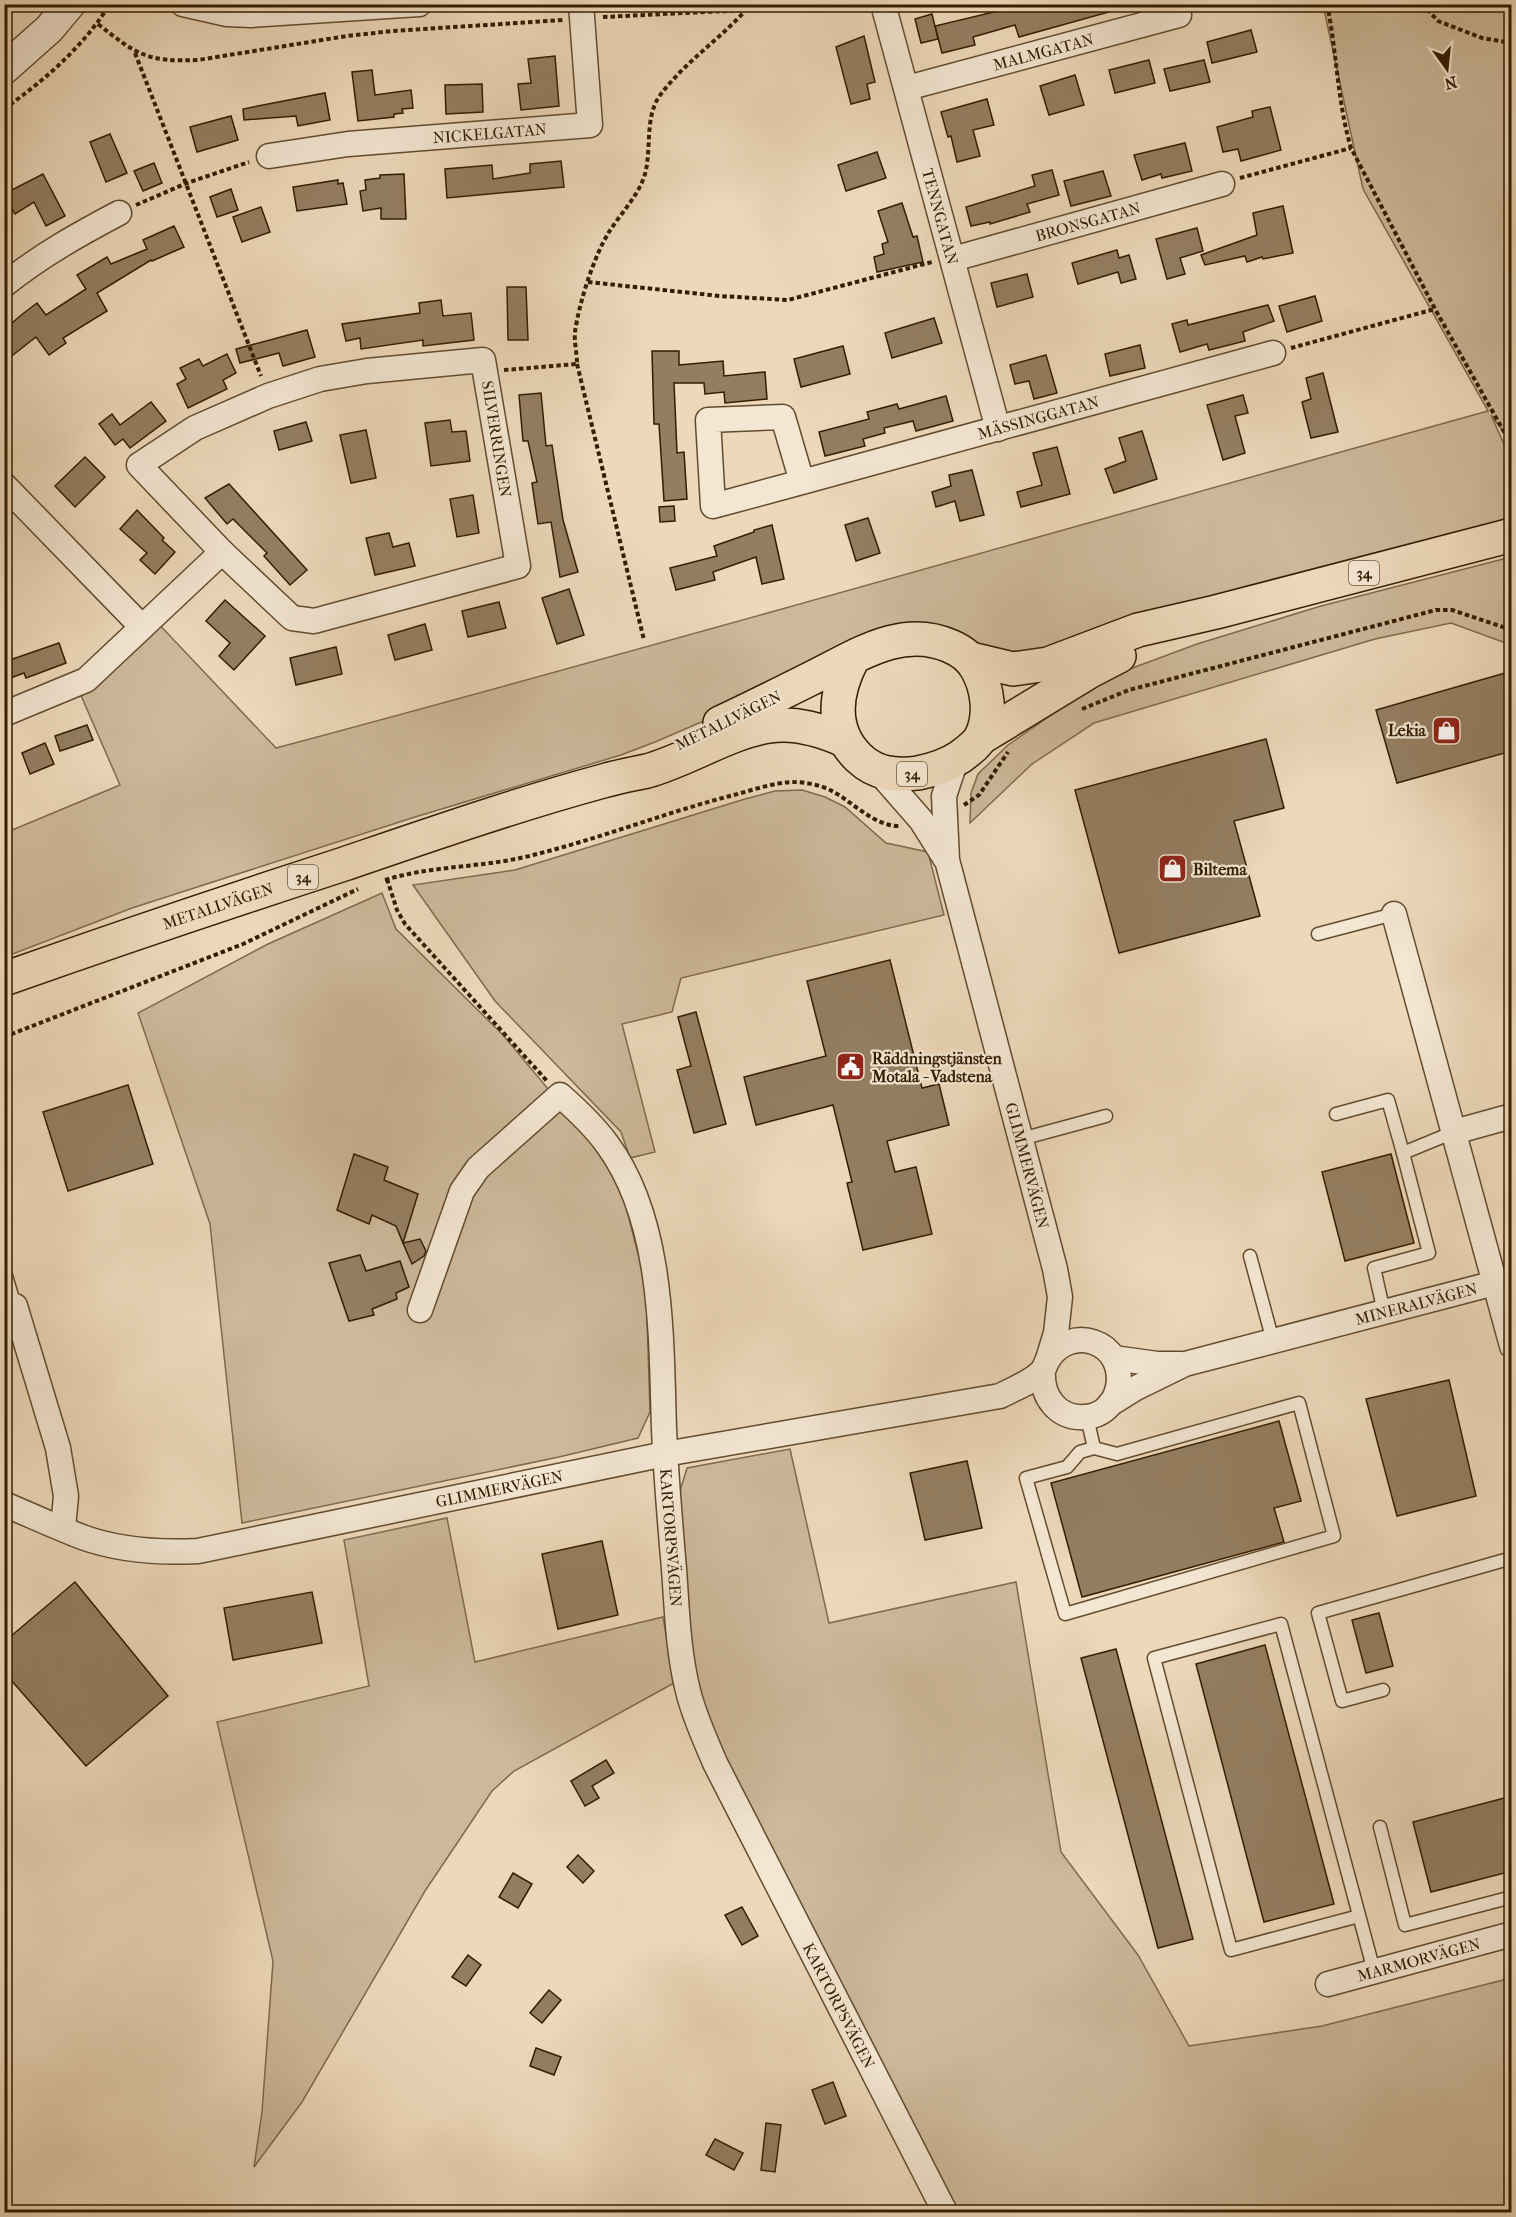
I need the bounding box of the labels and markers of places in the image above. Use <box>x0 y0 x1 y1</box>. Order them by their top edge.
shop icon: Lekia <box>1431 714 1463 746</box>
place label: Lekia <box>1388 721 1427 740</box>
shop icon: Biltema <box>1156 853 1188 885</box>
place label: Biltema <box>1193 860 1247 879</box>
place label: Räddningstjänsten Motala - Vadstena <box>871 1049 1002 1086</box>
public building icon: Räddningstjänsten Motala - Vadstena <box>835 1051 867 1083</box>

